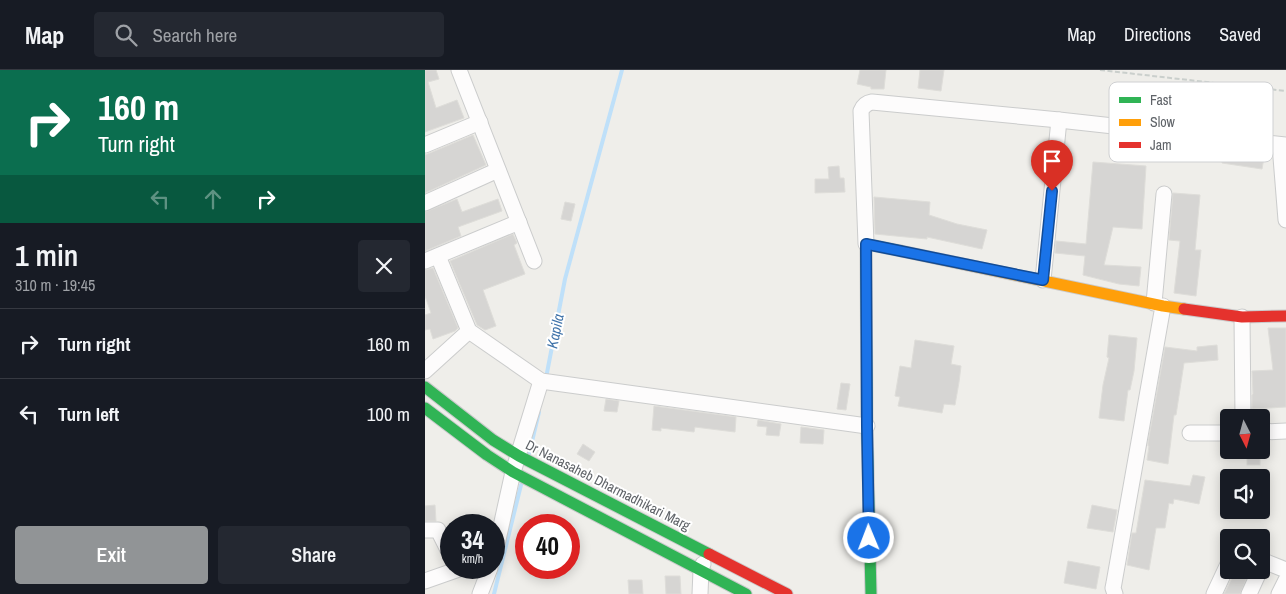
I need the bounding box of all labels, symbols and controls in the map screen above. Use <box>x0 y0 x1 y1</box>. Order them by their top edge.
search box <box>94 12 444 57</box>
text: Map <box>25 19 64 51</box>
icon: search <box>112 21 140 49</box>
text: Search here <box>152 22 237 48</box>
text: Map <box>1067 22 1096 47</box>
text: Directions <box>1124 22 1191 47</box>
text: Saved <box>1219 22 1261 47</box>
legend <box>1109 82 1273 162</box>
text: 160 m <box>98 84 179 131</box>
icon: right <box>15 90 80 155</box>
text: Fast <box>1150 91 1172 109</box>
text: Slow <box>1150 113 1176 131</box>
text: Turn right <box>98 129 175 159</box>
text: Jam <box>1150 136 1172 154</box>
pin <box>1031 140 1073 191</box>
icon: arrive <box>1038 147 1066 175</box>
icon: left <box>146 185 174 213</box>
icon: ahead <box>199 185 227 213</box>
icon: right <box>252 185 280 213</box>
text: 1 min <box>15 235 78 275</box>
button: close <box>358 240 410 292</box>
text: 310 m · 19:45 <box>15 274 95 296</box>
water label: Kapila <box>541 312 569 350</box>
icon: right <box>15 330 43 358</box>
text: Turn right <box>58 331 130 357</box>
text: 160 m <box>367 331 410 357</box>
icon: left <box>15 400 43 428</box>
text: Turn left <box>58 401 119 427</box>
text: 100 m <box>367 401 410 427</box>
north arrow <box>1220 409 1270 459</box>
map controls <box>1220 409 1270 579</box>
street label: Dr Nanasaheb Dharmadhikari Marg <box>523 436 694 535</box>
button: sound <box>1220 469 1270 519</box>
position arrow <box>842 511 894 563</box>
speed limit sign: 40 <box>515 514 580 579</box>
text: 34 <box>461 523 484 557</box>
button: Exit <box>15 526 208 584</box>
button: Share <box>218 526 410 584</box>
button: search <box>1220 529 1270 579</box>
text: km/h <box>462 551 483 567</box>

